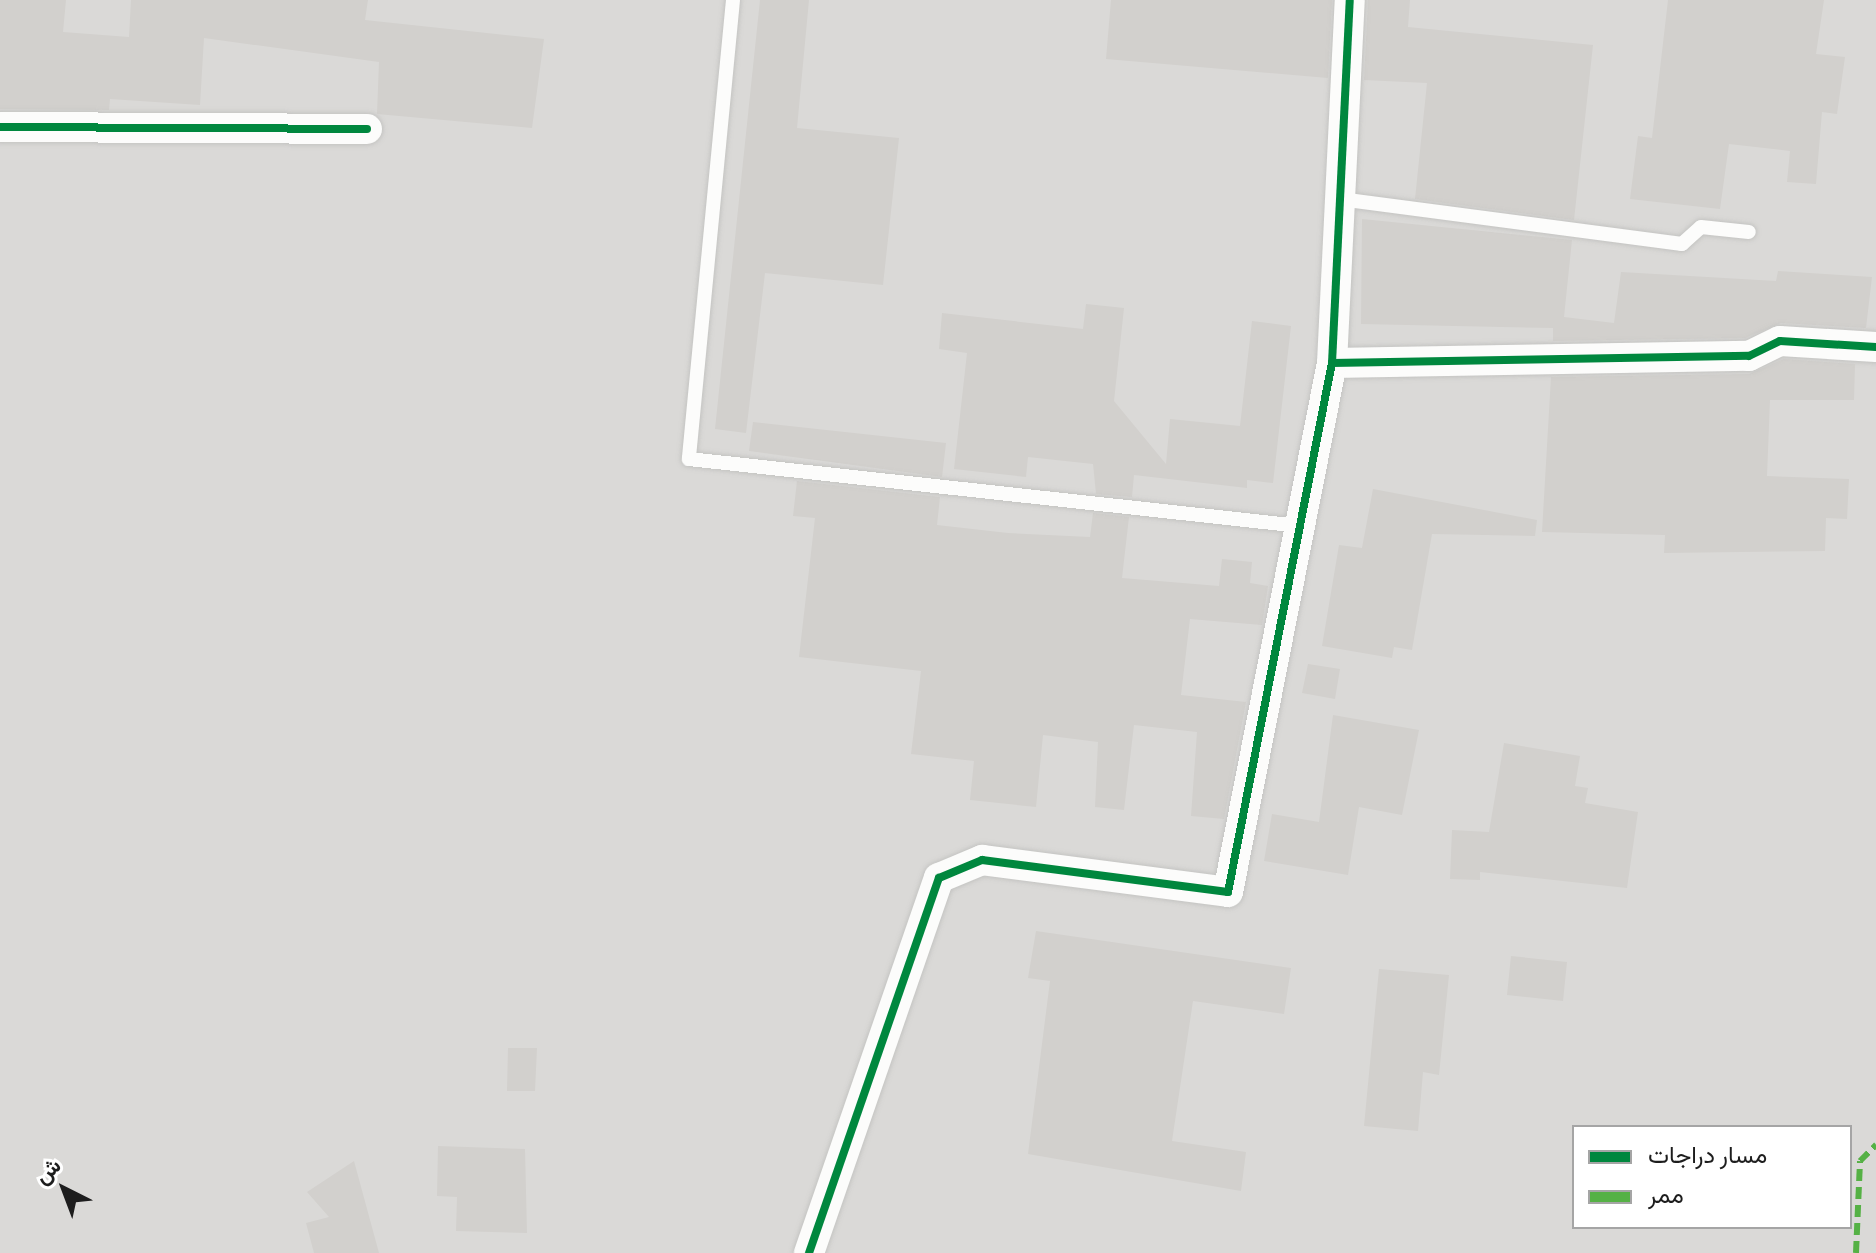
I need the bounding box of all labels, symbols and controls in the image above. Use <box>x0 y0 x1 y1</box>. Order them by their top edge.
legend <box>1572 1125 1852 1229</box>
text: مسار دراجات <box>1648 1138 1767 1173</box>
north arrow <box>24 1149 104 1229</box>
text: ش <box>27 1150 68 1192</box>
text: ممر <box>1648 1178 1684 1213</box>

